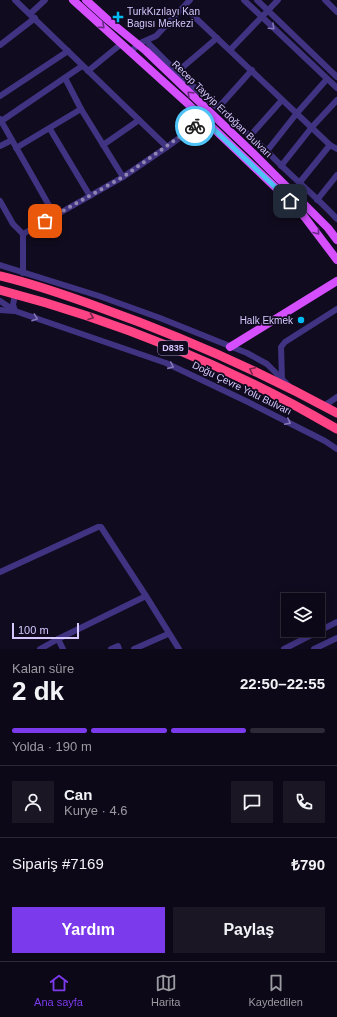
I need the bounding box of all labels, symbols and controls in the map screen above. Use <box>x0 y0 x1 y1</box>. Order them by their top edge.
place label: TurkKızılayı Kan Bagısı Merkezi <box>127 6 200 29</box>
marker: TurkKızılayı Kan Bagısı Merkezi <box>112 11 124 23</box>
one-way arrow <box>97 22 105 29</box>
one-way arrow <box>267 22 275 30</box>
street label: Recep Tayyip Erdoğan Bulvarı <box>170 58 274 160</box>
one-way arrow <box>187 91 195 99</box>
courier <box>175 106 215 146</box>
icon: bike <box>184 115 206 137</box>
pin <box>273 184 307 218</box>
icon: home <box>279 190 301 212</box>
pin <box>28 204 62 238</box>
icon: bag <box>34 210 56 232</box>
one-way arrow <box>312 227 319 234</box>
one-way arrow <box>31 313 38 322</box>
one-way arrow <box>87 313 94 321</box>
place label: Halk Ekmek <box>240 315 294 326</box>
marker: Halk Ekmek <box>296 315 306 325</box>
road number: D835 <box>158 341 188 355</box>
street label: Doğu Çevre Yolu Bulvarı <box>191 359 293 417</box>
one-way arrow <box>166 361 174 369</box>
one-way arrow <box>249 367 257 375</box>
one-way arrow <box>283 417 291 425</box>
map controls <box>281 593 325 637</box>
button: layers <box>281 593 325 637</box>
scale bar <box>12 621 79 640</box>
text: 100 m <box>18 624 49 636</box>
text: Kalan süre <box>12 661 74 676</box>
text: 22:50–22:55 <box>240 675 325 692</box>
text: 2 dk <box>12 676 64 706</box>
text: Yolda · 190 m <box>12 739 92 754</box>
button: person <box>12 781 54 823</box>
button: chat <box>231 781 273 823</box>
button: phone <box>283 781 325 823</box>
text: Can <box>64 786 92 803</box>
text: Kurye · 4.6 <box>64 803 128 818</box>
text: Sipariş #7169 <box>12 855 104 872</box>
text: ₺790 <box>291 856 325 873</box>
button: Yardım <box>12 907 165 953</box>
button: Paylaş <box>173 907 325 953</box>
tab: Ana sayfa <box>34 972 83 1008</box>
tab: Harita <box>151 972 180 1008</box>
tab: Kaydedilen <box>249 972 303 1008</box>

